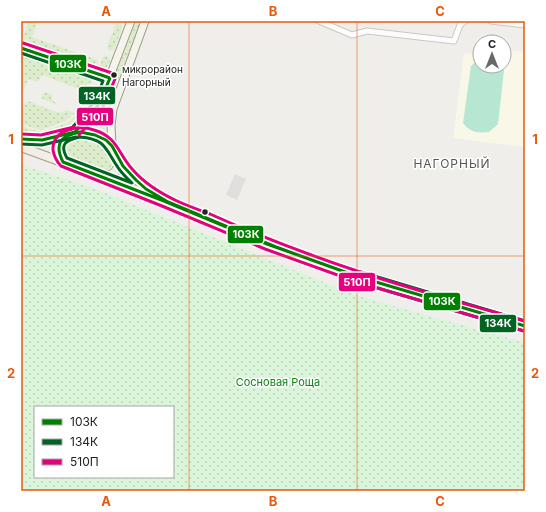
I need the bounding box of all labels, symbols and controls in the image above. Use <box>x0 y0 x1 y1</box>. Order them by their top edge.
text: A <box>101 3 111 19</box>
text: B <box>269 3 278 19</box>
text: C <box>435 3 445 19</box>
north arrow <box>472 34 512 74</box>
text: С <box>488 37 496 51</box>
line badge: 103К <box>49 54 87 73</box>
text: 103К <box>54 57 82 71</box>
place label: микрорайон Нагорный <box>122 63 183 88</box>
marker: микрорайон Нагорный <box>109 70 119 80</box>
line badge: 134К <box>78 86 116 105</box>
text: 134К <box>83 89 111 103</box>
line badge: 510П <box>76 107 114 126</box>
text: 510П <box>81 110 109 124</box>
text: 1 <box>8 131 14 147</box>
text: 1 <box>532 131 538 147</box>
district label: НАГОРНЫЙ <box>413 156 491 171</box>
unlabelled marker <box>200 207 210 217</box>
line badge: 103К <box>227 225 264 244</box>
text: 103К <box>232 227 260 241</box>
line badge: 510П <box>338 272 376 292</box>
text: 510П <box>343 275 371 289</box>
line badge: 103К <box>423 292 461 311</box>
text: 103К <box>428 294 456 308</box>
line badge: 134К <box>479 314 517 333</box>
text: 134К <box>484 316 512 330</box>
text: 2 <box>7 365 15 381</box>
text: 2 <box>531 365 539 381</box>
park label: Сосновая Роща <box>236 375 320 389</box>
legend <box>34 406 174 478</box>
text: 103К <box>70 414 98 429</box>
text: 134К <box>70 434 98 449</box>
text: 510П <box>70 454 99 469</box>
text: A <box>101 493 111 509</box>
text: B <box>269 493 278 509</box>
text: C <box>435 493 445 509</box>

